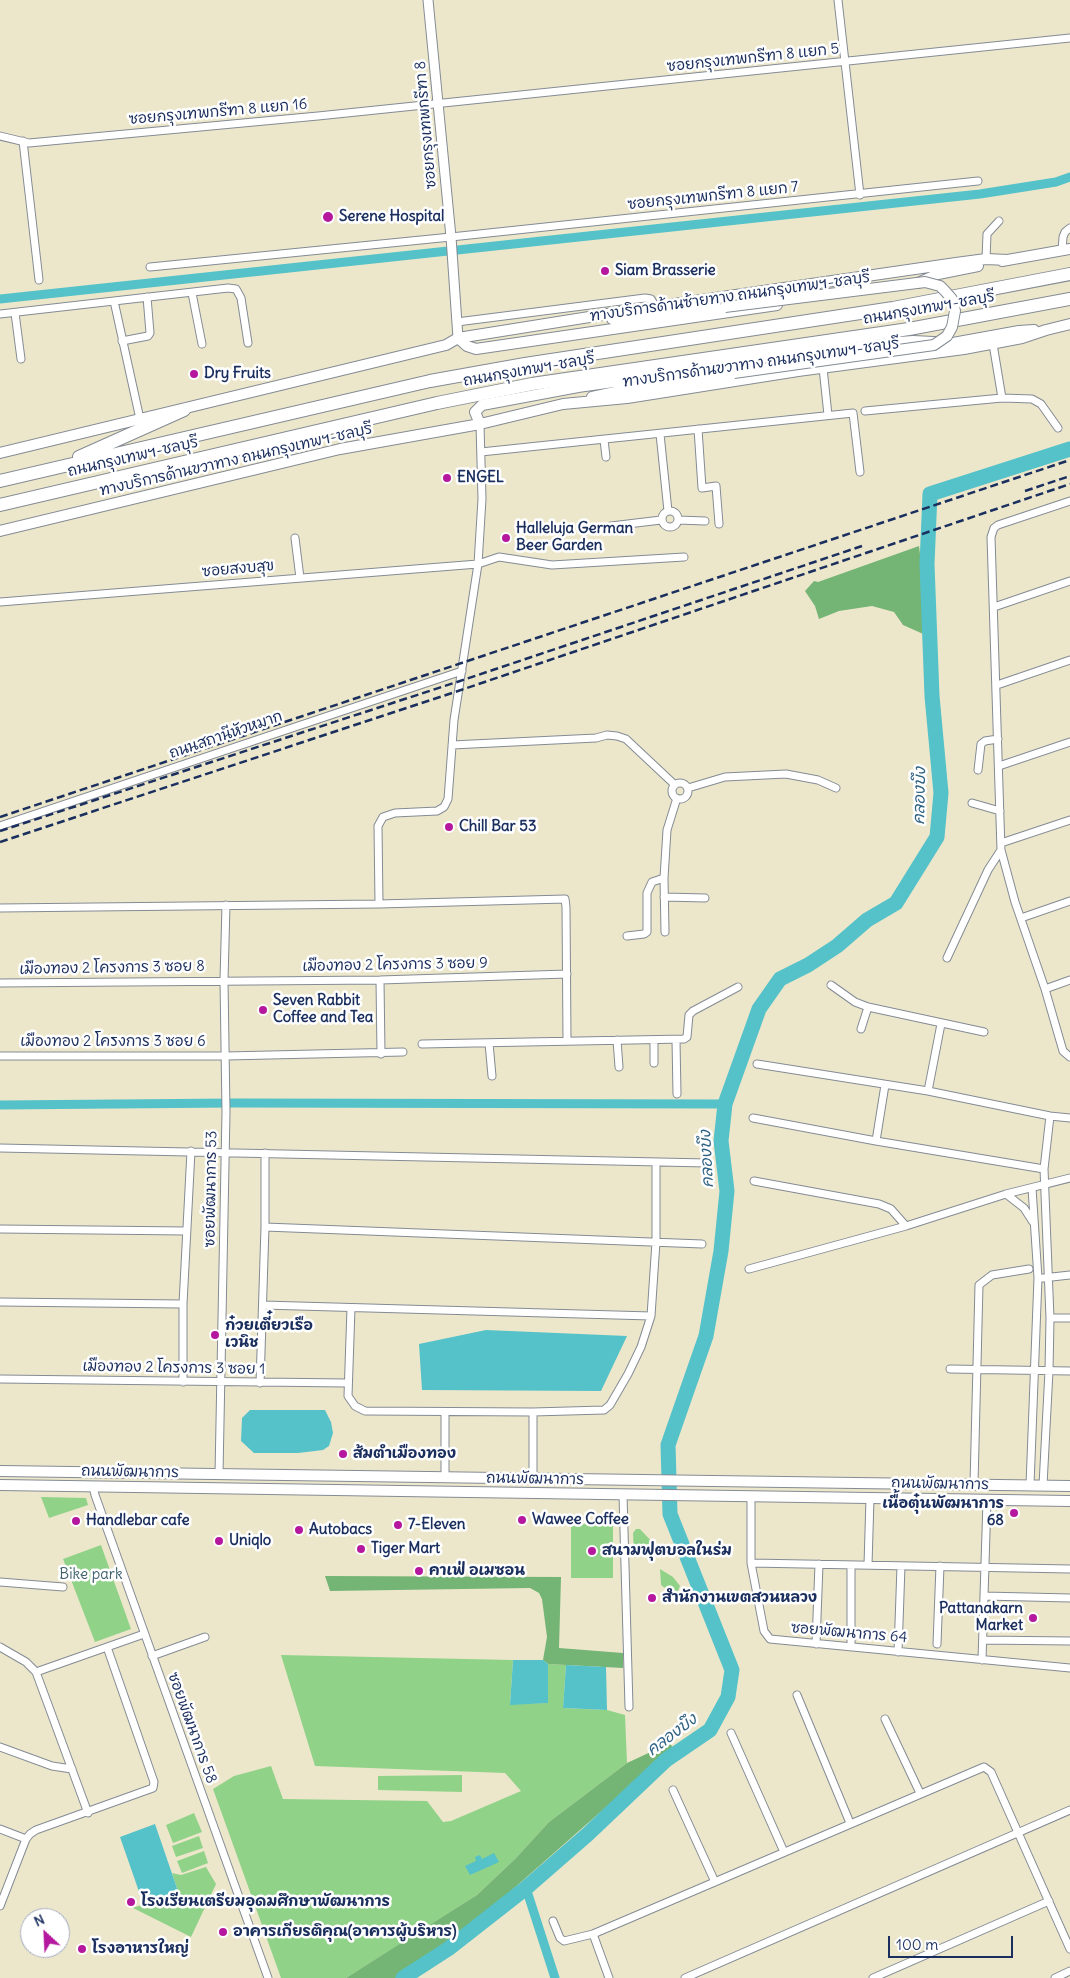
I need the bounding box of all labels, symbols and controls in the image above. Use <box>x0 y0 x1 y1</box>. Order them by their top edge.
street label: ซอยกรุงเทพกรีฑา 8 แยก 5 <box>666 40 840 76</box>
street label: ซอยกรุงเทพกรีฑา 8 <box>411 60 441 190</box>
street label: ซอยกรุงเทพกรีฑา 8 แยก 16 <box>128 95 308 129</box>
street label: ซอยกรุงเทพกรีฑา 8 แยก 7 <box>627 178 799 214</box>
place label: Serene Hospital <box>339 208 444 226</box>
marker: Serene Hospital <box>321 210 335 224</box>
place label: Siam Brasserie <box>615 262 716 280</box>
marker: Siam Brasserie <box>599 265 611 277</box>
street label: ทางบริการด้านซ้ายทาง ถนนกรุงเทพฯ-ชลบุรี <box>589 268 871 326</box>
street label: ถนนกรุงเทพฯ-ชลบุรี <box>862 288 996 328</box>
street label: ทางบริการด้านขวาทาง ถนนกรุงเทพฯ-ชลบุรี <box>621 335 901 391</box>
street label: ถนนกรุงเทพฯ-ชลบุรี <box>462 350 596 390</box>
place label: Dry Fruits <box>204 365 271 383</box>
marker: Dry Fruits <box>188 368 200 380</box>
street label: ทางบริการด้านขวาทาง ถนนกรุงเทพฯ-ชลบุรี <box>98 420 374 500</box>
street label: ถนนกรุงเทพฯ-ชลบุรี <box>66 433 200 481</box>
place label: ENGEL <box>457 469 504 487</box>
marker: ENGEL <box>441 472 453 484</box>
place label: Halleluja German Beer Garden <box>516 520 633 555</box>
marker: Halleluja German Beer Garden <box>500 532 512 544</box>
street label: ซอยสงบสุข <box>201 557 275 581</box>
street label: ถนนสถานีหัวหมาก <box>167 707 285 763</box>
water label: คลองบึง <box>910 767 930 825</box>
place label: Chill Bar 53 <box>459 818 536 836</box>
marker: Chill Bar 53 <box>443 821 455 833</box>
street label: เมืองทอง 2 โครงการ 3 ซอย 9 <box>302 954 488 976</box>
street label: เมืองทอง 2 โครงการ 3 ซอย 8 <box>19 957 205 979</box>
place label: Seven Rabbit Coffee and Tea <box>273 992 373 1027</box>
marker: Seven Rabbit Coffee and Tea <box>257 1004 269 1016</box>
street label: เมืองทอง 2 โครงการ 3 ซอย 6 <box>20 1033 206 1051</box>
water label: คลองบึง <box>696 1130 718 1188</box>
street label: ซอยพัฒนาการ 53 <box>201 1131 221 1247</box>
place label: ก๋วยเตี๋ยวเรือ เวนิช <box>225 1317 313 1352</box>
marker: ก๋วยเตี๋ยวเรือ เวนิช <box>209 1329 221 1341</box>
street label: เมืองทอง 2 โครงการ 3 ซอย 1 <box>82 1357 266 1379</box>
place label: ส้มตำเมืองทอง <box>353 1445 456 1463</box>
marker: ส้มตำเมืองทอง <box>337 1448 349 1460</box>
street label: ถนนพัฒนาการ <box>81 1462 179 1482</box>
street label: ถนนพัฒนาการ <box>486 1469 584 1489</box>
street label: ถนนพัฒนาการ <box>891 1474 989 1494</box>
place label: เนื้อตุ๋นพัฒนาการ 68 <box>882 1495 1004 1530</box>
marker: เนื้อตุ๋นพัฒนาการ 68 <box>1008 1507 1020 1519</box>
place label: Wawee Coffee <box>532 1511 629 1529</box>
place label: Handlebar cafe <box>86 1512 190 1530</box>
marker: Wawee Coffee <box>516 1514 528 1526</box>
marker: Handlebar cafe <box>70 1515 82 1527</box>
place label: 7-Eleven <box>408 1516 466 1534</box>
marker: 7-Eleven <box>392 1519 404 1531</box>
place label: Autobacs <box>309 1521 372 1539</box>
marker: Autobacs <box>293 1524 305 1536</box>
place label: Uniqlo <box>229 1532 271 1550</box>
marker: Uniqlo <box>213 1535 225 1547</box>
place label: Tiger Mart <box>371 1540 440 1558</box>
place label: สนามฟุตบอลในร่ม <box>602 1542 732 1560</box>
marker: Tiger Mart <box>355 1543 367 1555</box>
marker: สนามฟุตบอลในร่ม <box>586 1545 598 1557</box>
place label: คาเฟ่ อเมซอน <box>429 1562 525 1580</box>
marker: คาเฟ่ อเมซอน <box>413 1565 425 1577</box>
park label: Bike park <box>59 1566 123 1584</box>
place label: สำนักงานเขตสวนหลวง <box>662 1589 817 1607</box>
marker: สำนักงานเขตสวนหลวง <box>646 1592 658 1604</box>
place label: Pattanakarn Market <box>939 1600 1023 1635</box>
marker: Pattanakarn Market <box>1027 1612 1039 1624</box>
street label: ซอยพัฒนาการ 64 <box>790 1619 908 1647</box>
street label: ซอยพัฒนาการ 58 <box>164 1670 220 1786</box>
water label: คลองบึง <box>643 1710 701 1760</box>
place label: โรงเรียนเตรียมอุดมศึกษาพัฒนาการ <box>141 1893 390 1911</box>
marker: โรงเรียนเตรียมอุดมศึกษาพัฒนาการ <box>125 1896 137 1908</box>
north arrow <box>20 1908 70 1958</box>
text: N <box>31 1910 47 1931</box>
place label: อาคารเกียรติคุณ(อาคารผู้บริหาร) <box>233 1923 457 1941</box>
marker: อาคารเกียรติคุณ(อาคารผู้บริหาร) <box>217 1926 229 1938</box>
scale bar <box>890 1926 1015 1958</box>
text: 100 m <box>896 1935 938 1954</box>
place label: โรงอาหารใหญ่ <box>92 1940 189 1958</box>
marker: โรงอาหารใหญ่ <box>76 1943 88 1955</box>

